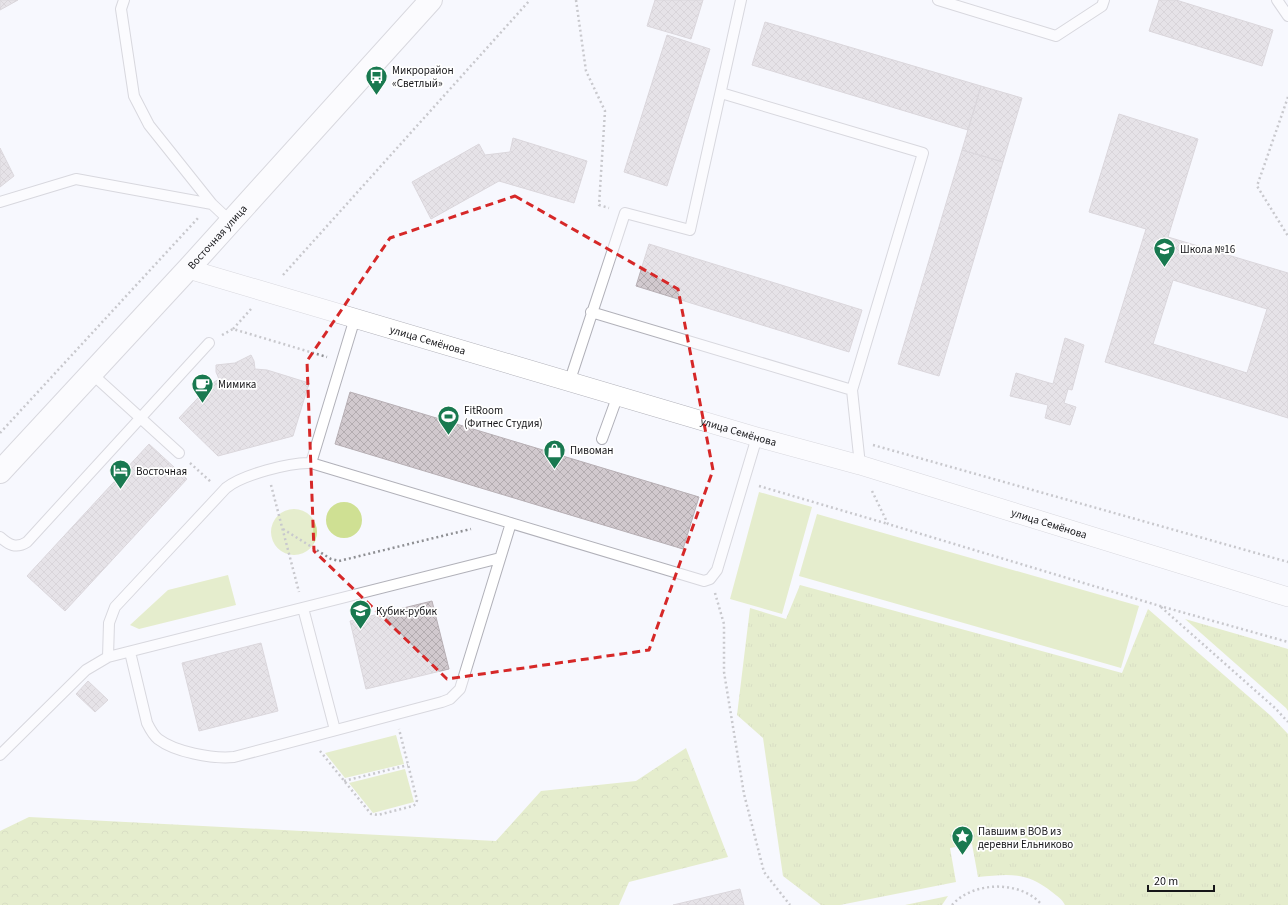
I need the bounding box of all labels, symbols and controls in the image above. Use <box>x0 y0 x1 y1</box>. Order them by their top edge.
bus stop icon: Микрорайон «Светлый» <box>363 63 389 96</box>
place label: Микрорайон «Светлый» <box>392 63 454 91</box>
street label: Восточная улица <box>184 202 251 273</box>
school or university icon: Школа №16 <box>1152 236 1178 269</box>
place label: Школа №16 <box>1180 242 1236 257</box>
street label: улица Семёнова <box>388 322 467 359</box>
cafe icon: Мимика <box>189 371 215 404</box>
place label: Мимика <box>218 377 256 392</box>
sports icon: FitRoom (Фитнес Студия) <box>436 403 462 436</box>
place label: FitRoom (Фитнес Студия) <box>464 403 543 431</box>
street label: улица Семёнова <box>699 414 778 450</box>
shop icon: Пивоман <box>542 437 568 470</box>
place label: Пивоман <box>570 443 614 458</box>
hotel icon: Восточная <box>108 458 134 491</box>
place label: Восточная <box>136 464 187 479</box>
street label: улица Семёнова <box>1009 505 1089 543</box>
school or university icon: Кубик-рубик <box>348 598 374 631</box>
place label: Кубик-рубик <box>376 604 438 619</box>
place icon: Павшим в ВОВ из деревни Ельниково <box>950 824 976 857</box>
place label: Павшим в ВОВ из деревни Ельниково <box>978 824 1073 852</box>
scale bar <box>1148 867 1214 893</box>
text: 20 m <box>1154 873 1178 890</box>

